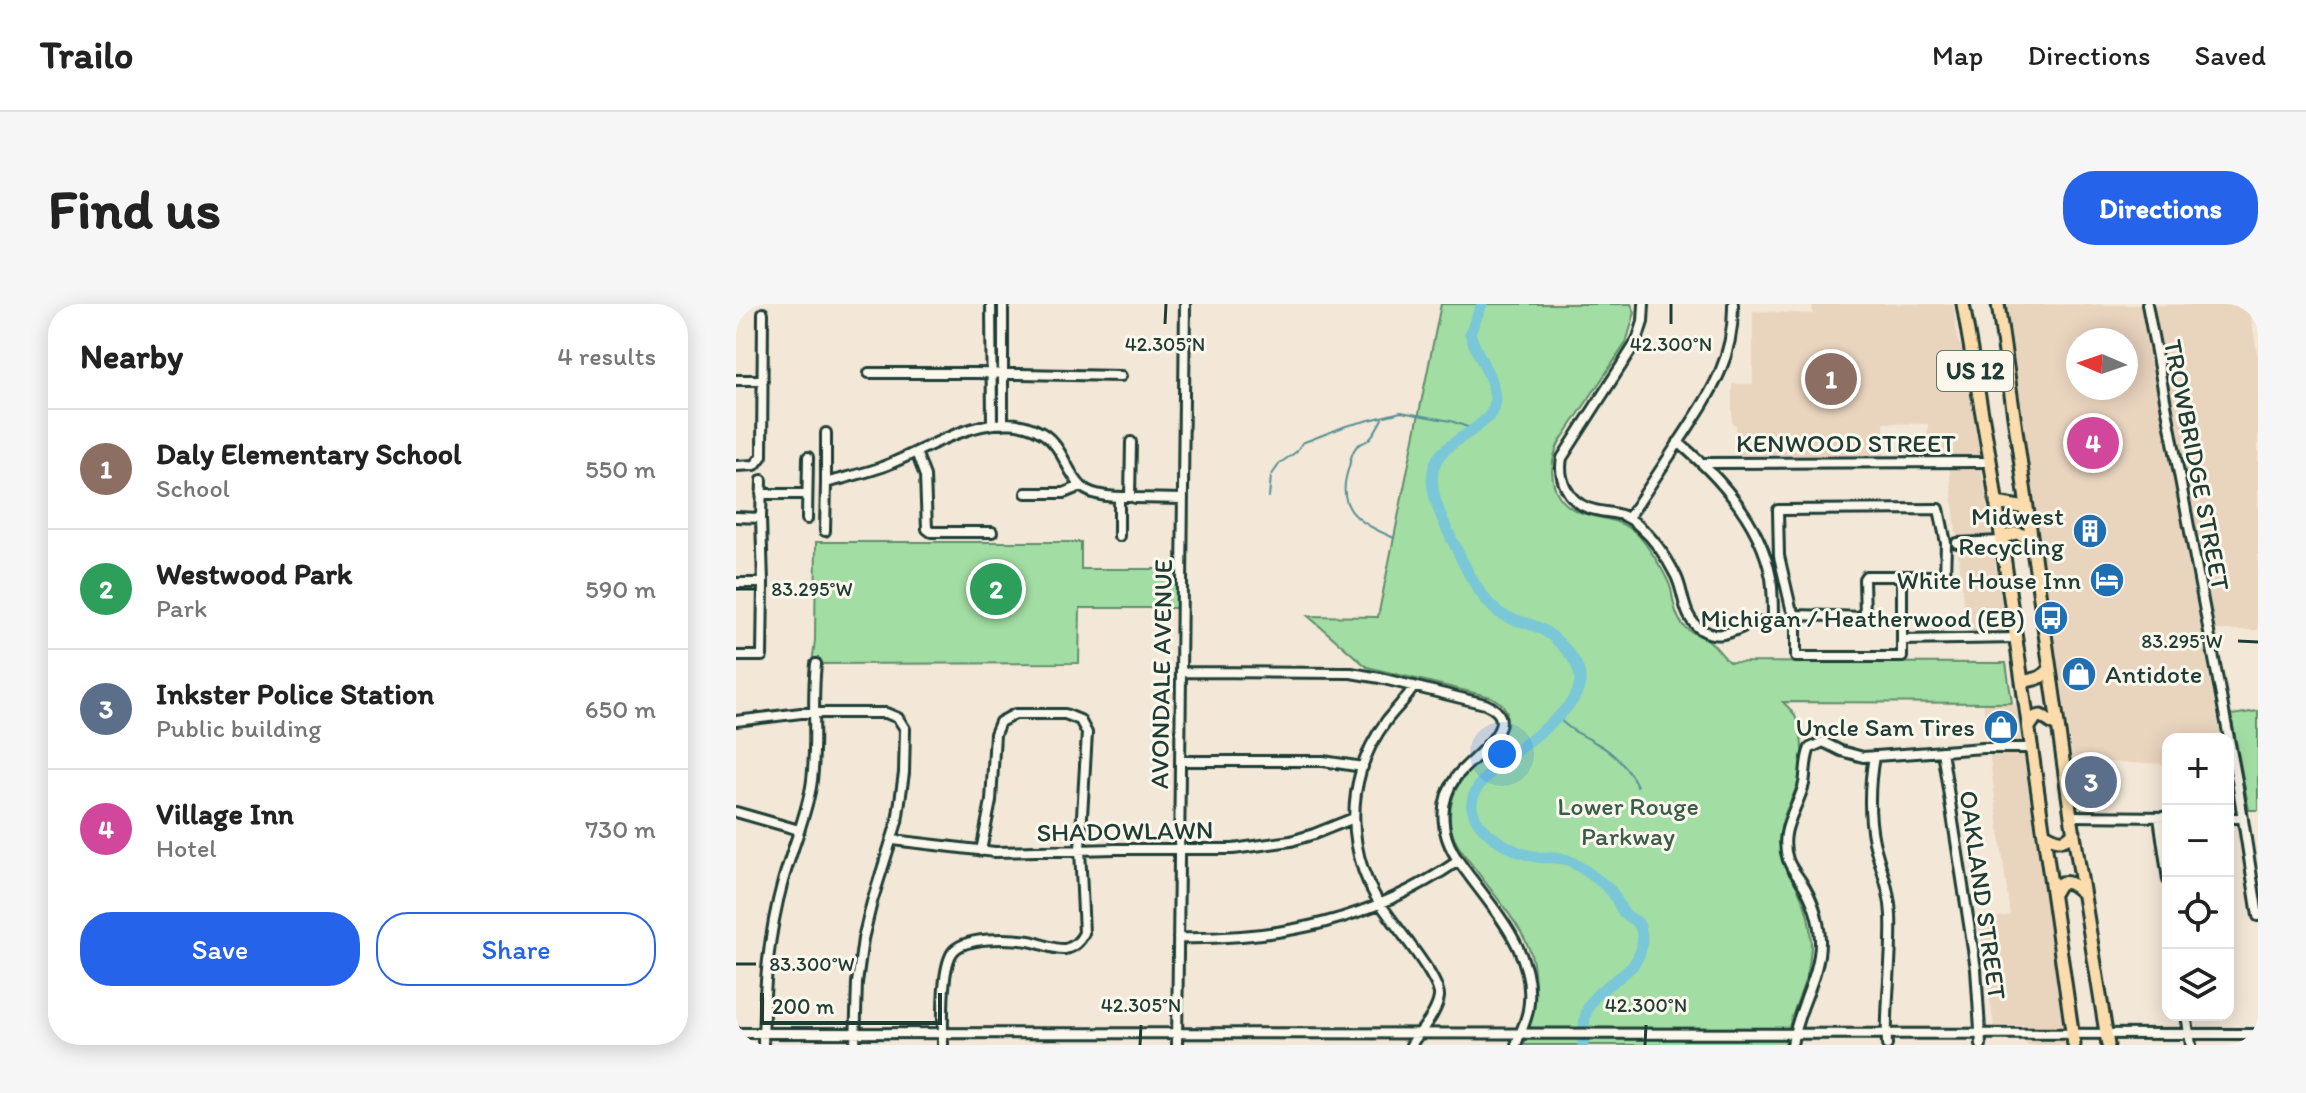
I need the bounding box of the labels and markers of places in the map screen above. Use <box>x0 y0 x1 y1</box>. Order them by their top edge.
pin: 1 <box>1805 349 1857 409</box>
pin: 4 <box>2067 413 2119 473</box>
place label: Midwest Recycling <box>1958 500 2065 562</box>
building icon: Midwest Recycling <box>2071 512 2109 550</box>
pin: 2 <box>970 559 1022 619</box>
hotel icon: White House Inn <box>2088 561 2126 599</box>
place label: White House Inn <box>1896 564 2081 596</box>
bus stop icon: Michigan / Heatherwood (EB) <box>2032 599 2070 637</box>
place label: Michigan / Heatherwood (EB) <box>1700 602 2025 634</box>
shop icon: Antidote <box>2060 655 2098 693</box>
place label: Antidote <box>2105 658 2202 690</box>
shop icon: Uncle Sam Tires <box>1982 708 2020 746</box>
place label: Uncle Sam Tires <box>1795 711 1975 743</box>
pin: 3 <box>2065 752 2117 812</box>

